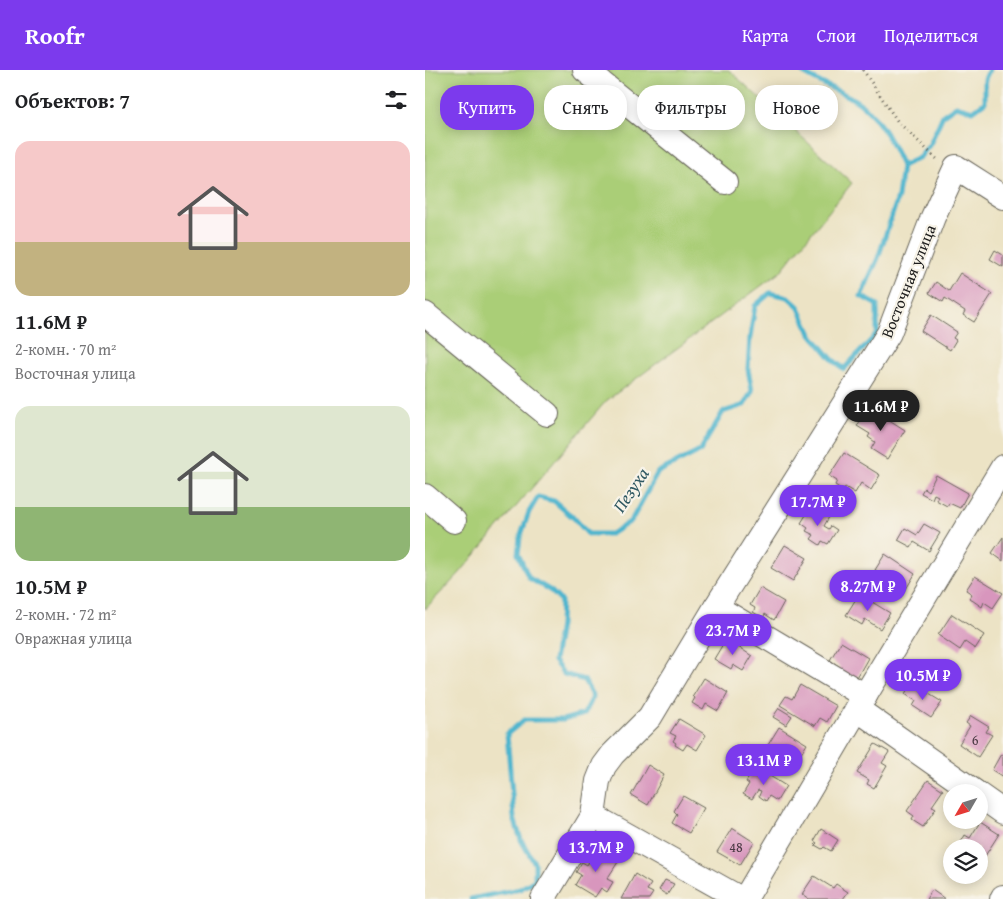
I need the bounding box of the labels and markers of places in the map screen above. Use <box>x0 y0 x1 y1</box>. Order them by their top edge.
pin: 11.6M ₽ <box>835 390 927 432</box>
pin: 17.7M ₽ <box>772 484 864 527</box>
pin: 8.27M ₽ <box>822 570 914 612</box>
pin: 23.7M ₽ <box>687 614 779 656</box>
pin: 10.5M ₽ <box>877 658 969 701</box>
pin: 13.1M ₽ <box>718 744 810 786</box>
pin: 13.7M ₽ <box>550 830 642 873</box>

